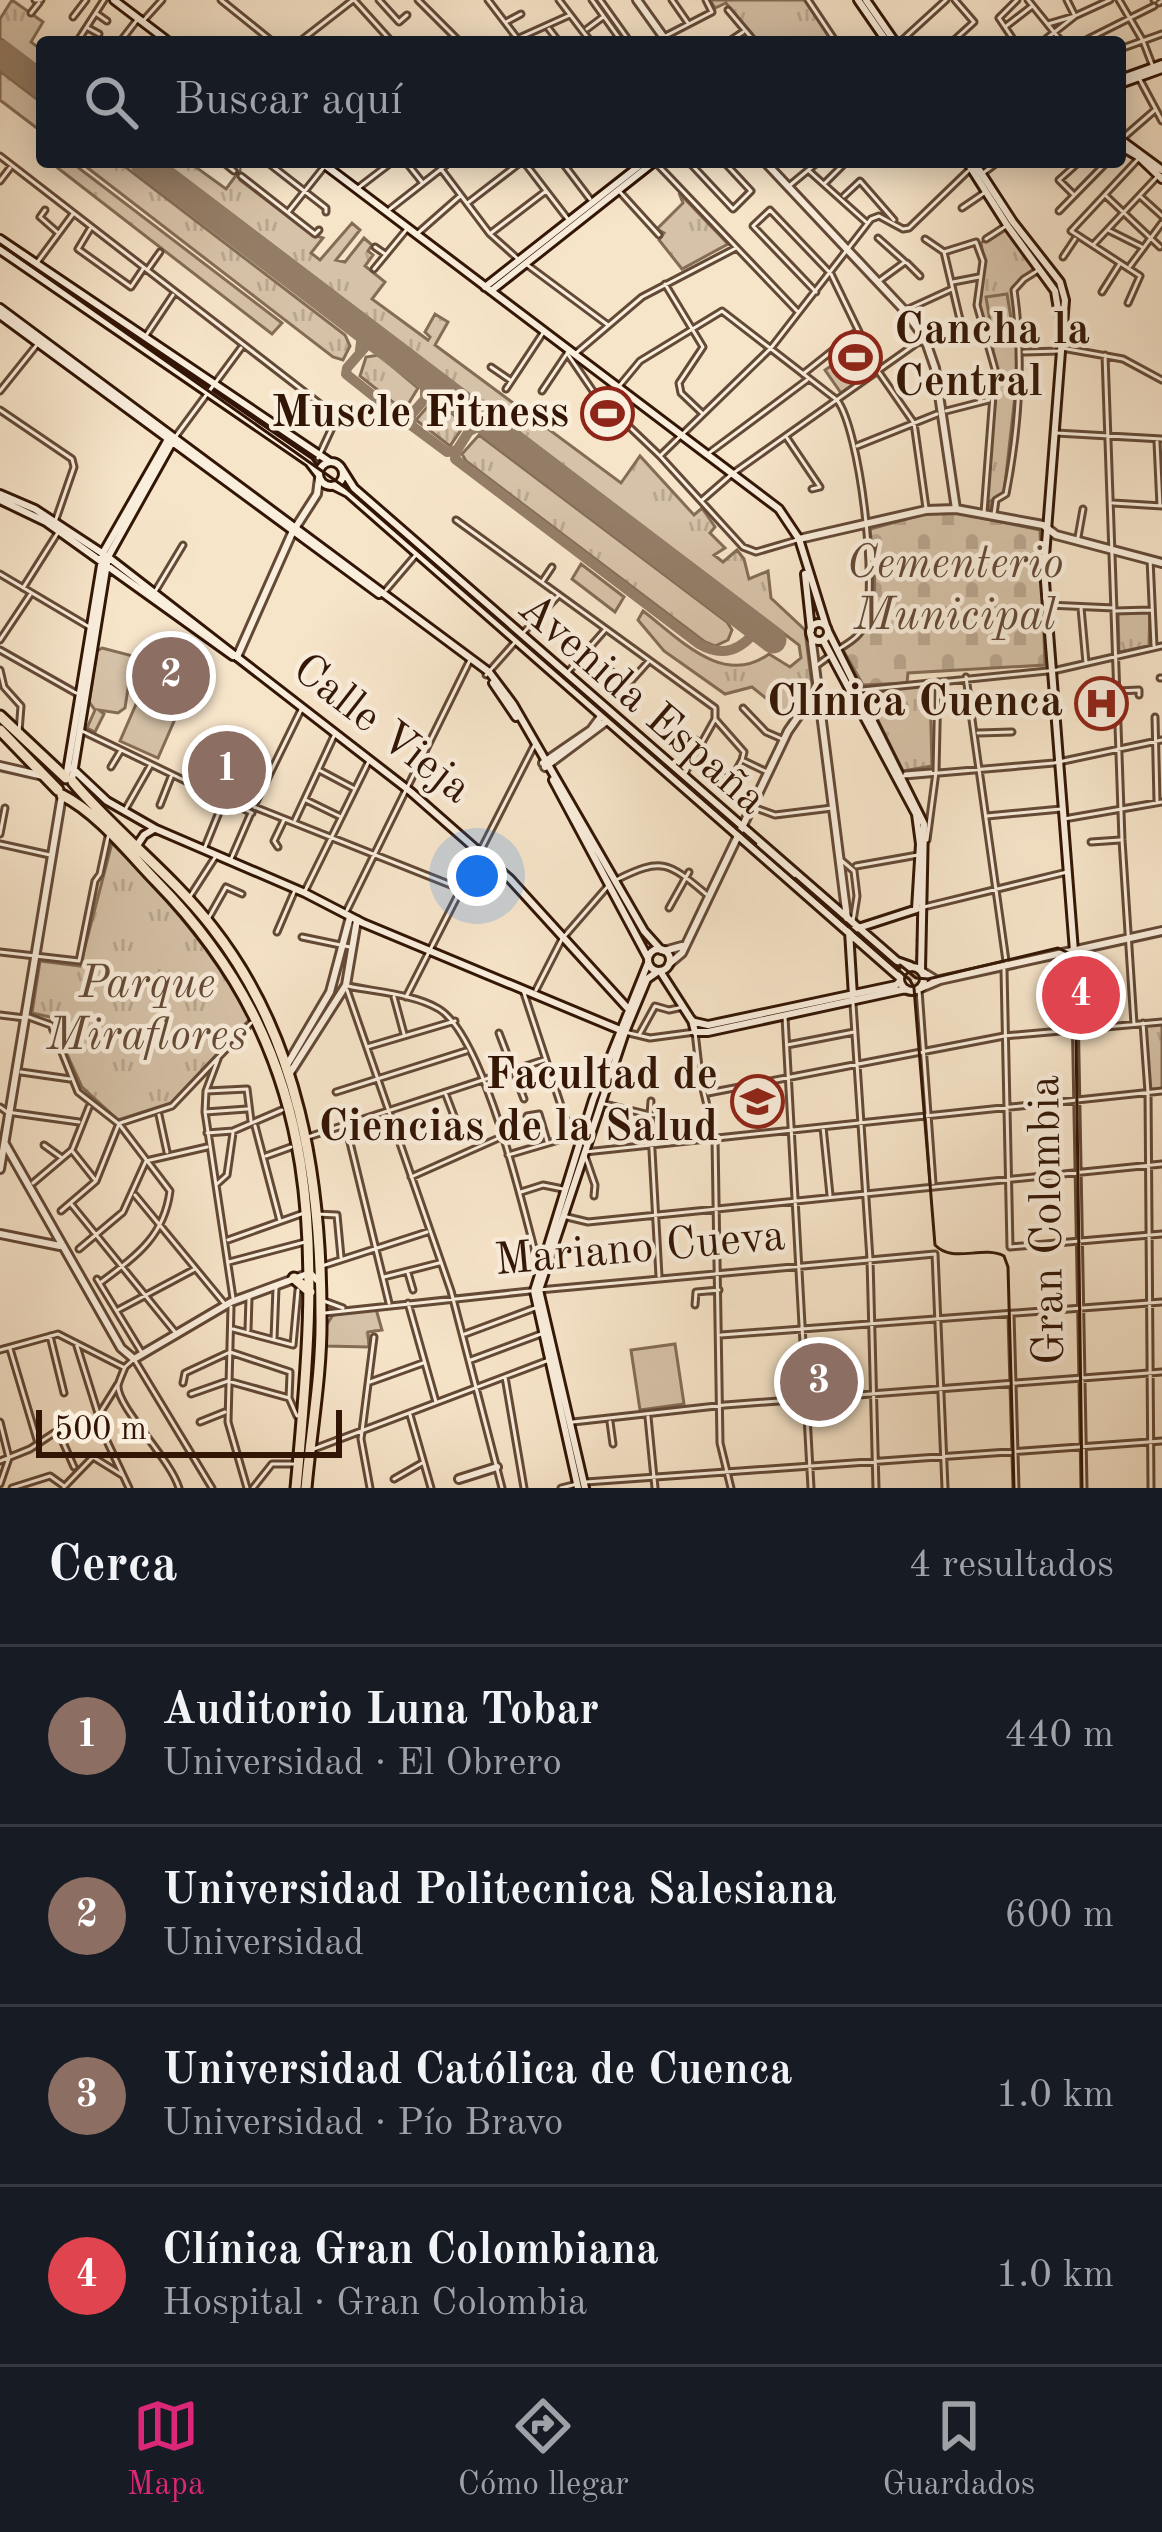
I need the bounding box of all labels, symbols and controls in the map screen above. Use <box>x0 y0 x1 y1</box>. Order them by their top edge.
search box <box>36 36 1126 168</box>
icon: search <box>78 69 144 135</box>
text: Buscar aquí <box>174 79 403 124</box>
place label: Cancha la Central <box>894 309 1090 406</box>
sports icon: Cancha la Central <box>827 329 883 385</box>
sports icon: Muscle Fitness <box>580 386 636 442</box>
place label: Muscle Fitness <box>271 392 569 437</box>
park label: Cementerio Municipal <box>846 542 1064 640</box>
street label: Avenida España <box>509 586 773 824</box>
pin: 2 <box>132 631 210 721</box>
street label: Calle Vieja <box>284 647 478 813</box>
hospital icon: Clínica Cuenca <box>1074 675 1130 731</box>
place label: Clínica Cuenca <box>767 681 1063 726</box>
pin: 1 <box>188 725 266 815</box>
your location <box>447 846 507 906</box>
pin: 4 <box>1042 950 1120 1040</box>
park label: Parque Miraflores <box>46 963 247 1060</box>
place label: Facultad de Ciencias de la Salud <box>319 1054 718 1151</box>
school or university icon: Facultad de Ciencias de la Salud <box>729 1074 785 1130</box>
street label: Gran Colombia <box>1024 1075 1074 1365</box>
street label: Mariano Cueva <box>493 1215 787 1285</box>
pin: 3 <box>780 1337 858 1427</box>
scale bar <box>36 1404 342 1457</box>
text: 500 m <box>54 1414 147 1447</box>
text: Cerca <box>48 1541 178 1592</box>
text: 4 resultados <box>909 1546 1114 1585</box>
text: Auditorio Luna Tobar <box>162 1689 599 1734</box>
text: 1 <box>76 1716 98 1755</box>
text: 440 m <box>1004 1716 1114 1755</box>
text: Universidad · El Obrero <box>162 1744 562 1783</box>
text: Universidad Politecnica Salesiana <box>162 1869 837 1914</box>
text: 2 <box>76 1896 98 1935</box>
text: 600 m <box>1004 1896 1114 1935</box>
text: Universidad <box>162 1924 364 1963</box>
text: Universidad Católica de Cuenca <box>162 2049 793 2094</box>
text: 3 <box>76 2076 98 2115</box>
text: 1.0 km <box>996 2076 1114 2115</box>
text: Universidad · Pío Bravo <box>162 2104 563 2143</box>
text: Clínica Gran Colombiana <box>162 2229 659 2274</box>
text: 4 <box>76 2256 98 2295</box>
text: 1.0 km <box>996 2256 1114 2295</box>
text: Hospital · Gran Colombia <box>162 2284 587 2323</box>
tab: Mapa <box>127 2393 204 2506</box>
tab: Cómo llegar <box>458 2393 629 2506</box>
tab: Guardados <box>882 2393 1035 2506</box>

